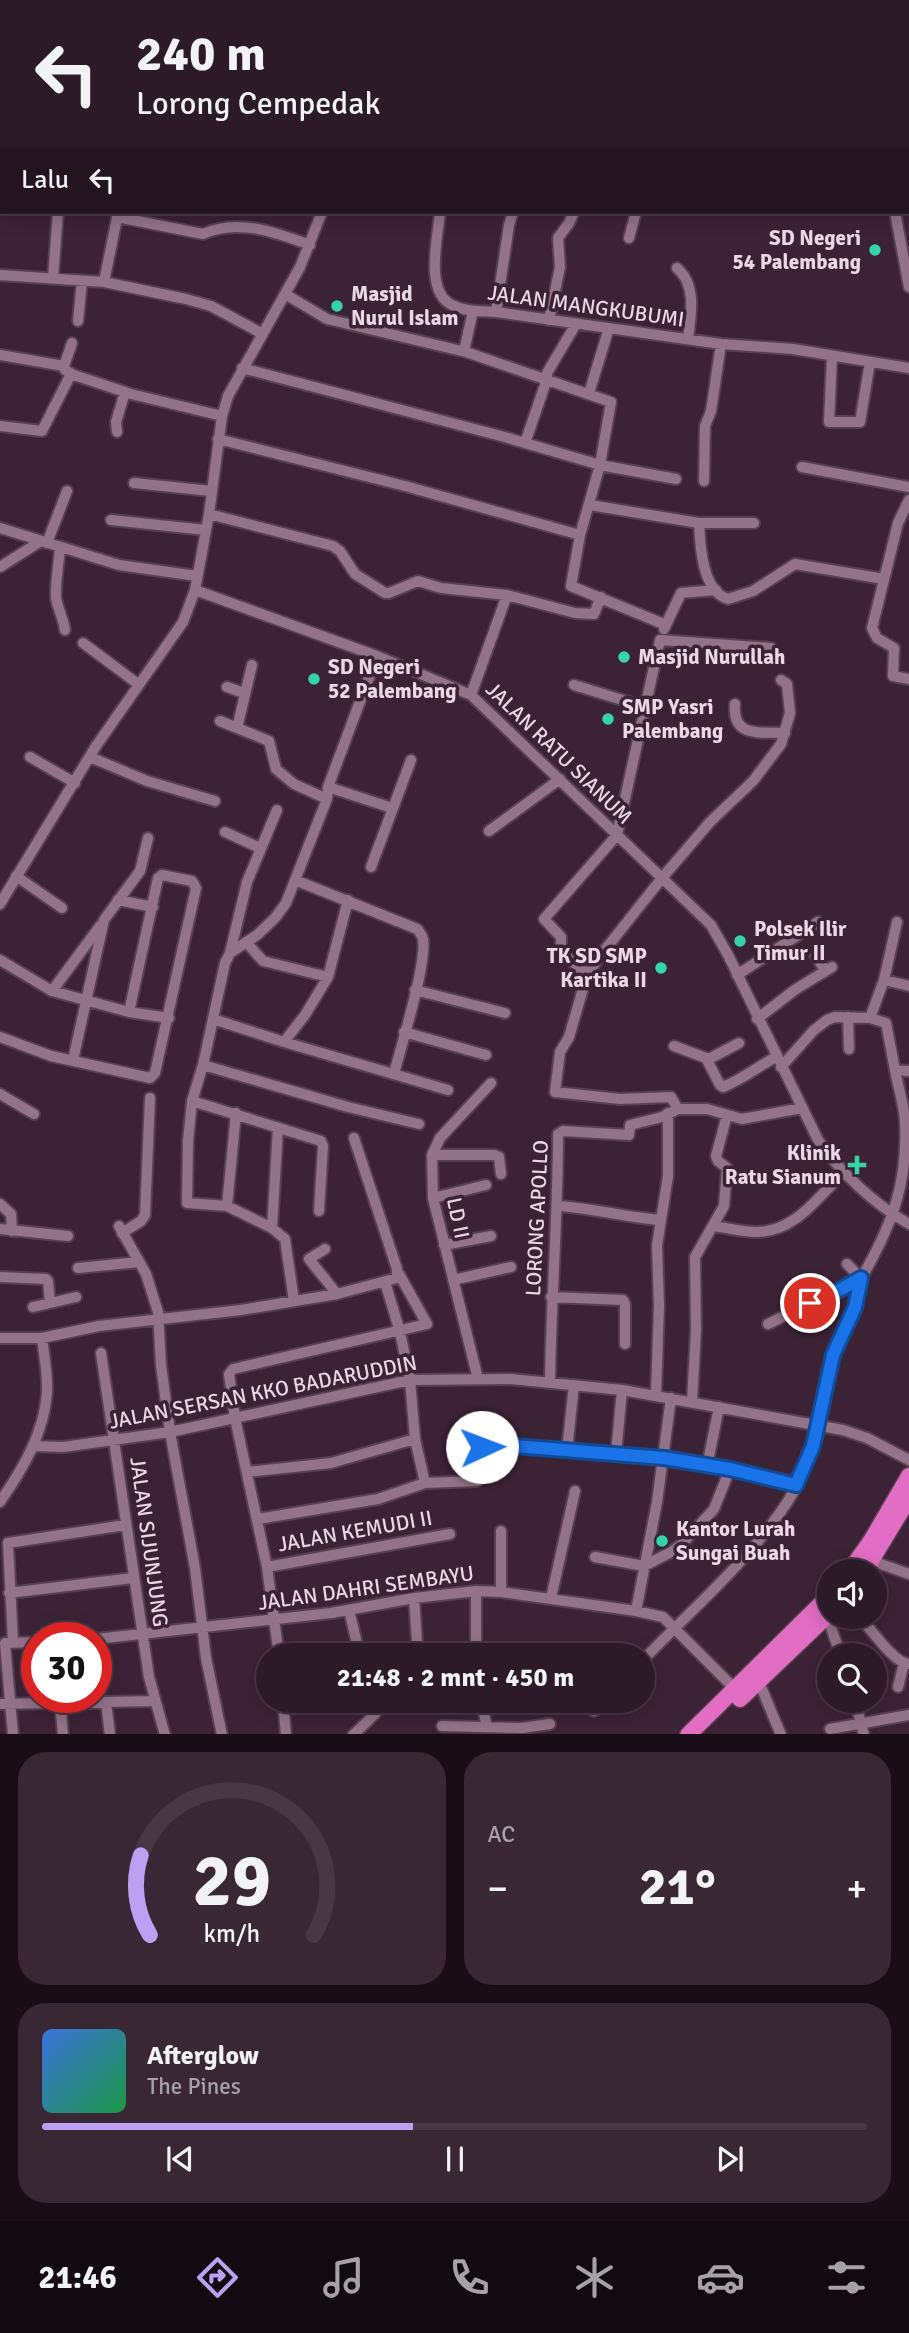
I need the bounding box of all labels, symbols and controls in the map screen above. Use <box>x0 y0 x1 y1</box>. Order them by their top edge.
text: 240 m <box>136 24 266 84</box>
icon: left <box>21 28 112 119</box>
text: Lorong Cempedak <box>136 84 381 123</box>
icon: left <box>83 161 121 199</box>
text: Lalu <box>21 164 69 196</box>
place label: SD Negeri 54 Palembang <box>732 225 861 275</box>
marker: SD Negeri 54 Palembang <box>867 242 883 258</box>
street label: JALAN MANGKUBUMI <box>486 279 686 333</box>
place label: Masjid Nurul Islam <box>351 281 459 331</box>
marker: Masjid Nurul Islam <box>329 298 345 314</box>
place label: Masjid Nurullah <box>638 644 785 670</box>
marker: Masjid Nurullah <box>616 649 632 665</box>
place label: SD Negeri 52 Palembang <box>328 654 457 704</box>
marker: SD Negeri 52 Palembang <box>306 671 322 687</box>
street label: JALAN RATU SIANUM <box>480 676 638 830</box>
place label: SMP Yasri Palembang <box>622 694 723 744</box>
marker: SMP Yasri Palembang <box>600 711 616 727</box>
place label: Polsek Ilir Timur II <box>754 916 847 966</box>
marker: Polsek Ilir Timur II <box>732 933 748 949</box>
place label: TK SD SMP Kartika II <box>547 943 647 993</box>
marker: TK SD SMP Kartika II <box>653 960 669 976</box>
street label: LORONG APOLLO <box>520 1139 554 1297</box>
place label: Klinik Ratu Sianum <box>725 1140 841 1190</box>
marker: Klinik Ratu Sianum <box>847 1155 867 1175</box>
street label: LD II <box>441 1195 475 1241</box>
pin <box>780 1273 840 1333</box>
icon: arrive <box>791 1284 829 1322</box>
street label: JALAN SERSAN KKO BADARUDDIN <box>107 1349 419 1435</box>
position arrow <box>445 1410 519 1484</box>
street label: JALAN SIJUNJUNG <box>124 1455 174 1629</box>
street label: JALAN KEMUDI II <box>276 1505 434 1557</box>
place label: Kantor Lurah Sungai Buah <box>676 1516 796 1566</box>
marker: Kantor Lurah Sungai Buah <box>654 1533 670 1549</box>
map controls <box>817 1559 887 1713</box>
button: sound <box>817 1559 887 1629</box>
street label: JALAN DAHRI SEMBAYU <box>256 1560 476 1616</box>
speed limit sign: 30 <box>21 1622 112 1713</box>
button: search <box>817 1643 887 1713</box>
text: 21:48 · 2 mnt · 450 m <box>337 1662 574 1694</box>
text: AC <box>488 1820 515 1849</box>
text: 29 <box>192 1837 271 1926</box>
text: 21° <box>639 1855 716 1919</box>
text: − <box>488 1865 508 1912</box>
text: + <box>846 1865 867 1912</box>
text: km/h <box>203 1917 260 1948</box>
text: Afterglow <box>147 2040 259 2072</box>
text: The Pines <box>147 2072 241 2101</box>
icon: previous <box>161 2140 199 2178</box>
icon: pause <box>436 2140 474 2178</box>
icon: next <box>711 2140 749 2178</box>
icon: directions <box>193 2253 242 2302</box>
icon: music <box>319 2253 368 2302</box>
icon: phone <box>445 2253 494 2302</box>
icon: climate <box>570 2253 619 2302</box>
icon: car <box>696 2253 745 2302</box>
icon: filters <box>822 2253 871 2302</box>
text: 21:46 <box>38 2258 117 2297</box>

